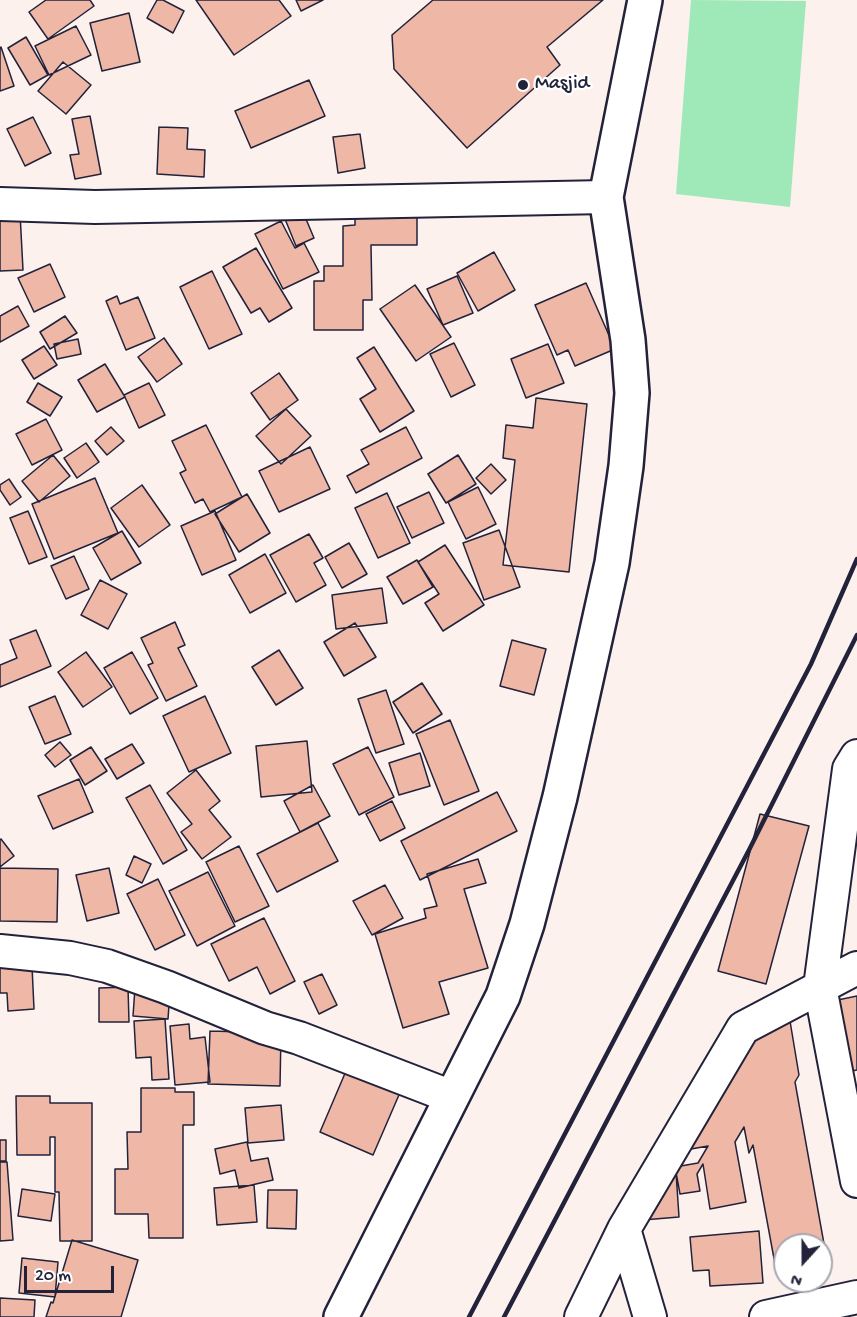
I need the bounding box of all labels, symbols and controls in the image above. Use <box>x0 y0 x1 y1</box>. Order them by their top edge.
place label: Masjid <box>535 73 589 97</box>
marker: Masjid <box>516 78 530 92</box>
north arrow <box>773 1233 833 1293</box>
scale bar <box>27 1254 117 1292</box>
text: 20 m <box>35 1266 71 1287</box>
text: N <box>789 1268 805 1289</box>

